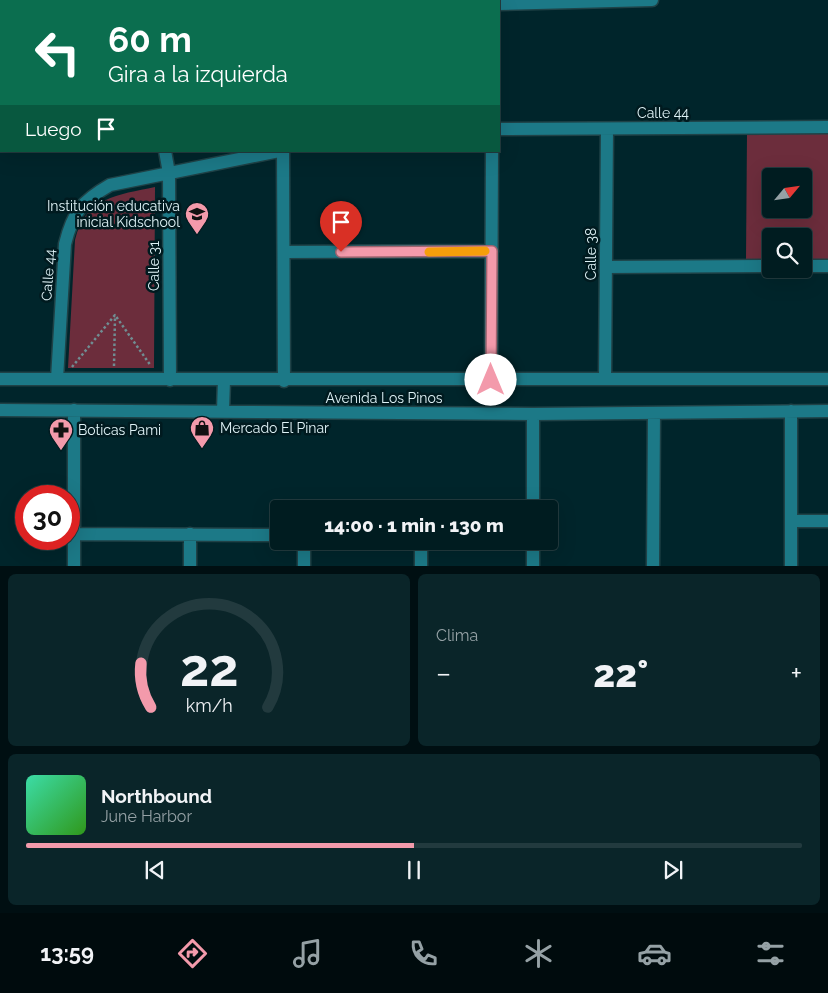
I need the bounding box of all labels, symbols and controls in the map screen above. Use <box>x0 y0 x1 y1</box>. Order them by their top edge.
text: 60 m <box>108 19 192 60</box>
icon: left <box>25 20 90 85</box>
text: Gira a la izquierda <box>108 61 288 87</box>
street label: Calle 44 <box>637 105 689 121</box>
icon: arrive <box>92 115 120 143</box>
text: Luego <box>25 118 82 140</box>
north arrow <box>762 168 812 218</box>
map controls <box>762 168 812 278</box>
place label: Institución educativa inicial Kidschool <box>47 198 180 230</box>
school or university icon: Institución educativa inicial Kidschool <box>184 201 210 235</box>
pin <box>320 201 362 252</box>
icon: arrive <box>327 208 355 236</box>
street label: Calle 38 <box>583 228 599 280</box>
button: search <box>762 228 812 278</box>
street label: Calle 31 <box>146 241 162 291</box>
street label: Calle 44 <box>38 248 58 301</box>
position arrow <box>464 353 516 405</box>
street label: Avenida Los Pinos <box>325 390 443 406</box>
shop icon: Mercado El Pinar <box>189 415 215 449</box>
pharmacy icon: Boticas Pami <box>48 417 74 451</box>
place label: Mercado El Pinar <box>220 420 329 436</box>
place label: Boticas Pami <box>78 422 161 438</box>
speed limit sign: 30 <box>15 485 80 550</box>
text: 14:00 · 1 min · 130 m <box>324 514 504 536</box>
text: Clima <box>436 626 478 645</box>
text: 22 <box>180 637 238 698</box>
text: 22° <box>593 651 648 696</box>
text: − <box>436 657 451 690</box>
text: + <box>790 657 802 690</box>
text: km/h <box>185 695 233 716</box>
text: Northbound <box>101 785 212 807</box>
text: June Harbor <box>101 807 192 826</box>
icon: previous <box>141 856 169 884</box>
icon: pause <box>400 856 428 884</box>
icon: next <box>659 856 687 884</box>
icon: directions <box>175 936 210 971</box>
icon: music <box>290 936 325 971</box>
icon: phone <box>406 936 441 971</box>
icon: climate <box>521 936 556 971</box>
icon: car <box>637 936 672 971</box>
icon: filters <box>753 936 788 971</box>
text: 13:59 <box>40 940 94 966</box>

